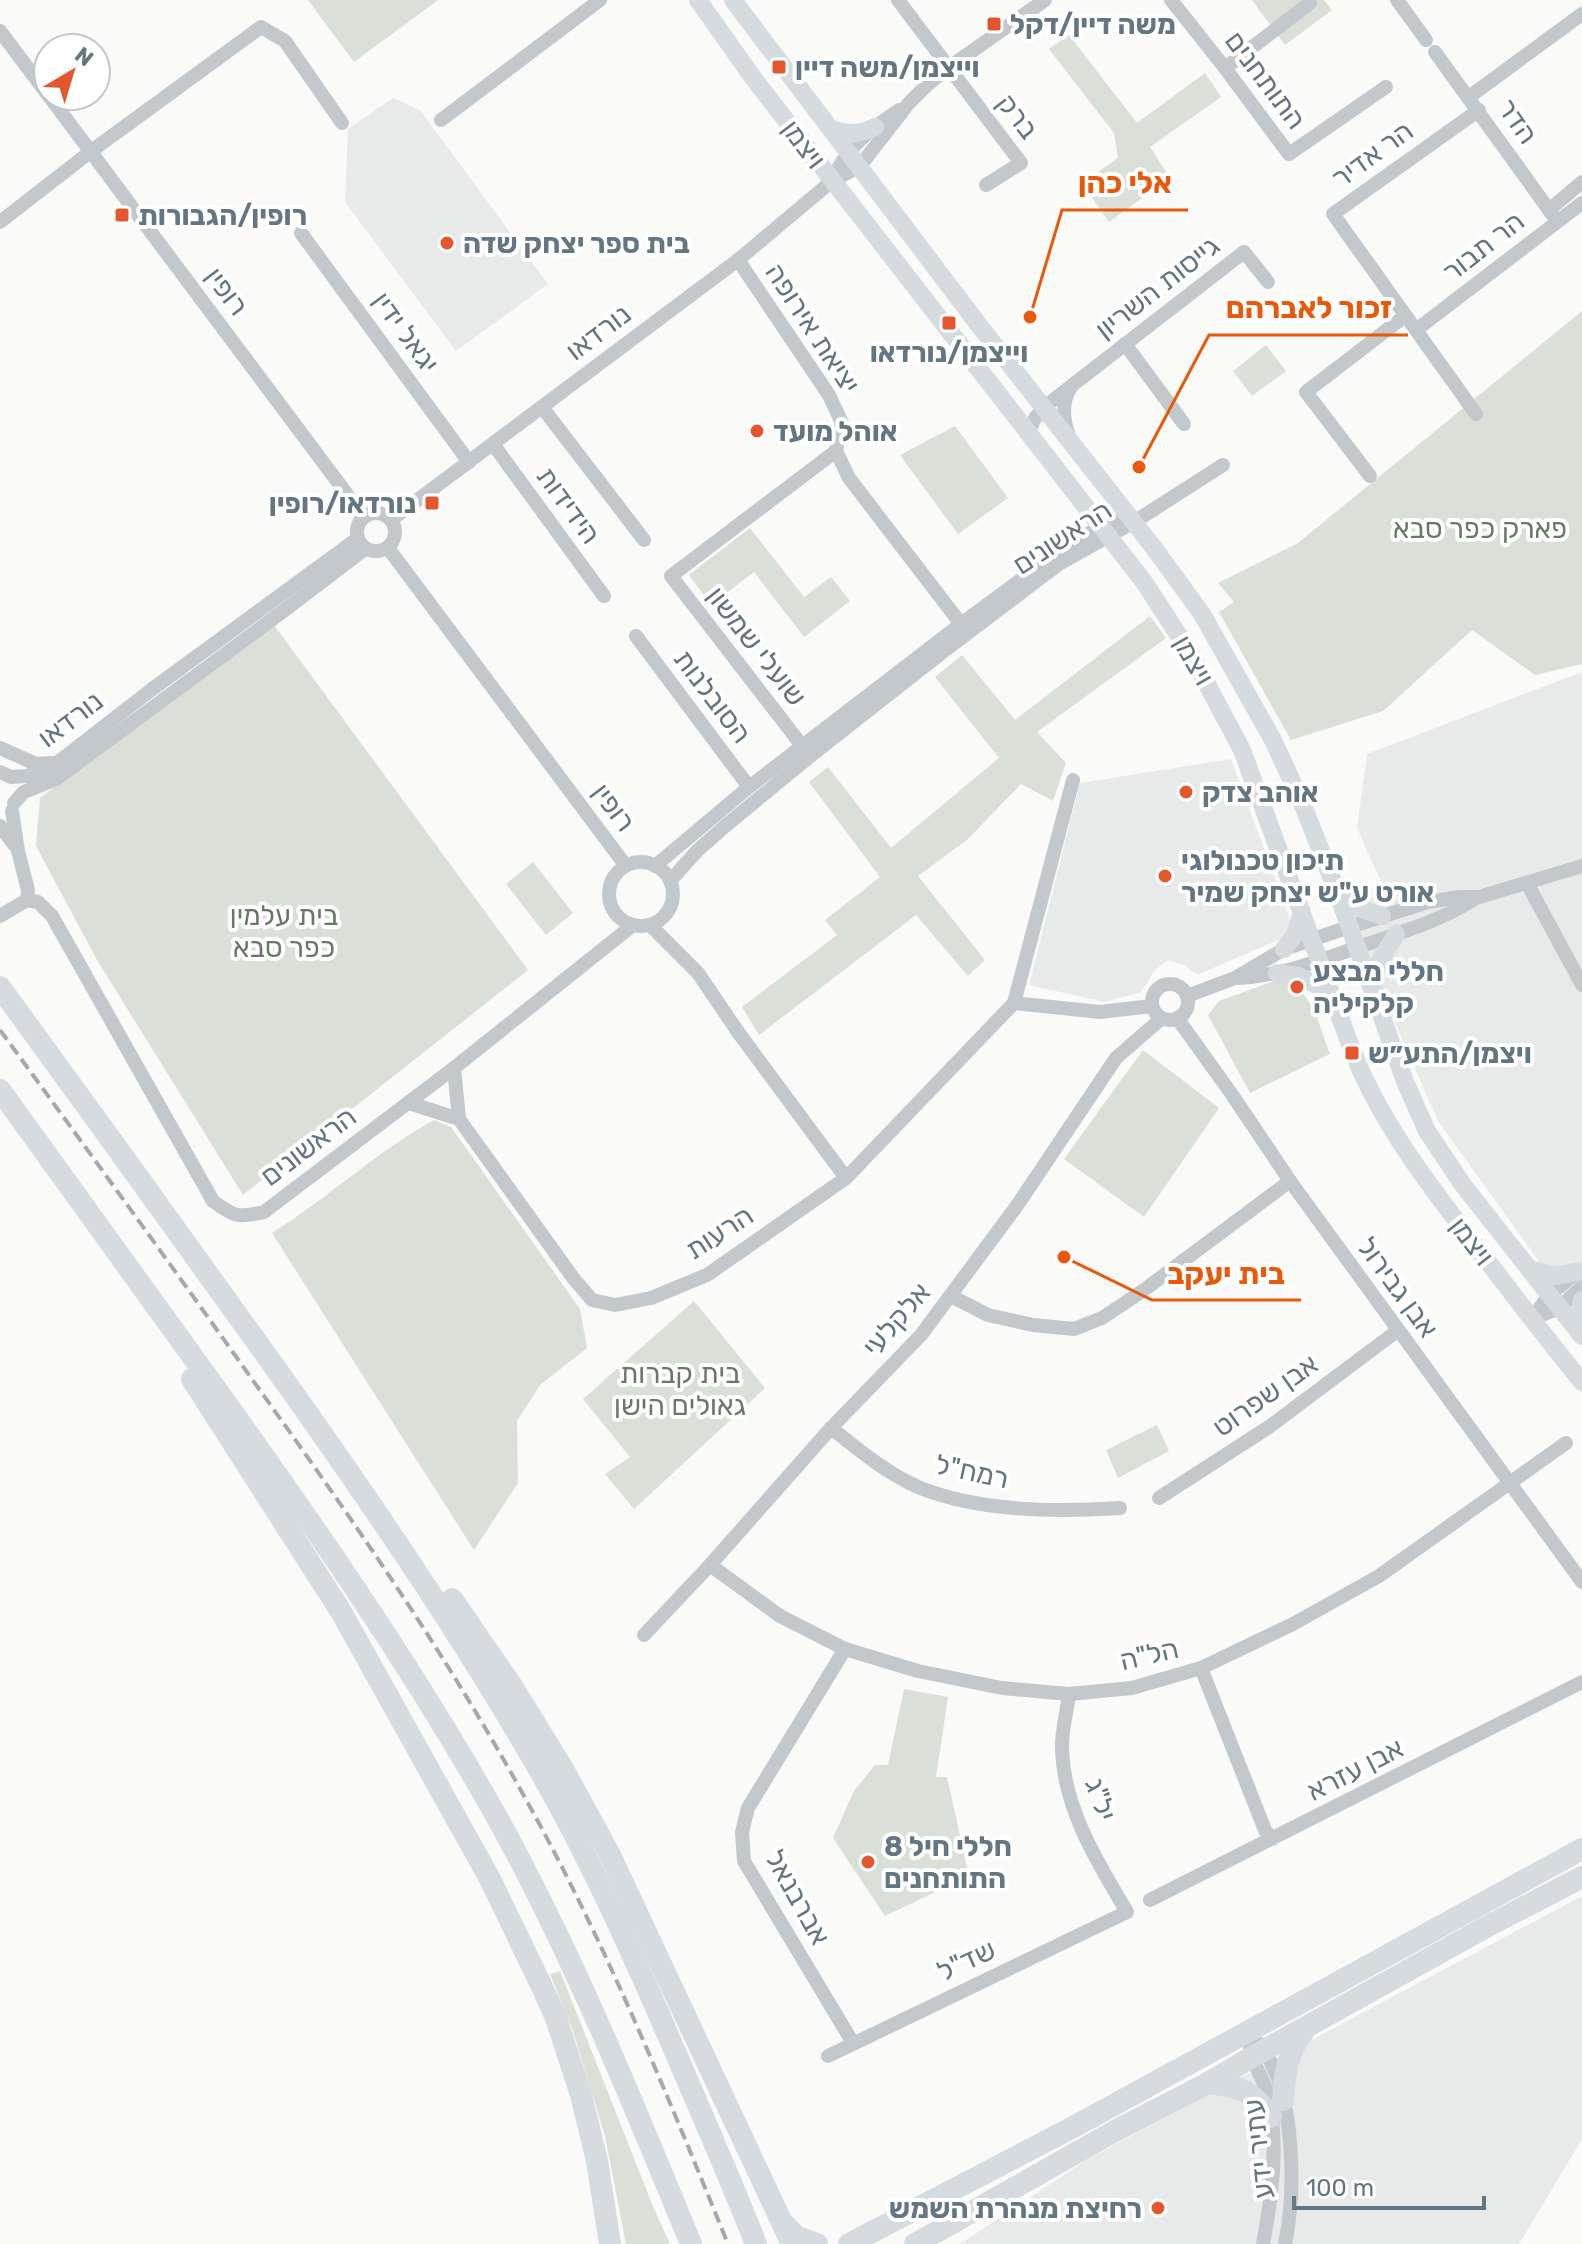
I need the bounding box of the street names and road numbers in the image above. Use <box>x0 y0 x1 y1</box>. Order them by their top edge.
street label: התותחנים <box>1218 25 1313 136</box>
street label: ברק <box>990 87 1045 145</box>
street label: הדר <box>1490 92 1545 150</box>
street label: ויצמן <box>775 113 833 175</box>
street label: הר אדיר <box>1325 114 1419 195</box>
street label: הר תבור <box>1436 204 1531 288</box>
street label: גייסות השריון <box>1089 229 1226 346</box>
street label: יציאת אירופה <box>758 257 867 399</box>
street label: רופין <box>198 261 255 322</box>
street label: יגאל ידין <box>365 286 446 379</box>
street label: נורדאו <box>559 297 637 367</box>
street label: הידידות <box>530 460 608 550</box>
street label: הראשונים <box>1007 493 1118 581</box>
street label: שועלי שמשון <box>700 580 813 713</box>
street label: ויצמן <box>1166 629 1221 691</box>
street label: הסובלנות <box>667 643 758 749</box>
street label: נורדאו <box>31 684 109 754</box>
street label: רופין <box>585 777 642 838</box>
street label: הראשונים <box>254 1100 363 1193</box>
street label: הרעות <box>679 1198 759 1266</box>
street label: ויצמן <box>1442 1210 1501 1272</box>
street label: אבן גבירול <box>1350 1231 1445 1344</box>
street label: אלקלעי <box>856 1276 937 1363</box>
street label: אבן שפרוט <box>1206 1347 1324 1444</box>
street label: רמח"ל <box>932 1448 1012 1495</box>
street label: הל"ה <box>1117 1632 1182 1677</box>
street label: אבן עזרא <box>1302 1731 1409 1808</box>
street label: יל"ג <box>1078 1773 1123 1825</box>
street label: אברבנאל <box>758 1844 837 1951</box>
street label: שד"ל <box>932 1933 1001 1988</box>
street label: עתיר ידע <box>1237 2097 1280 2201</box>

